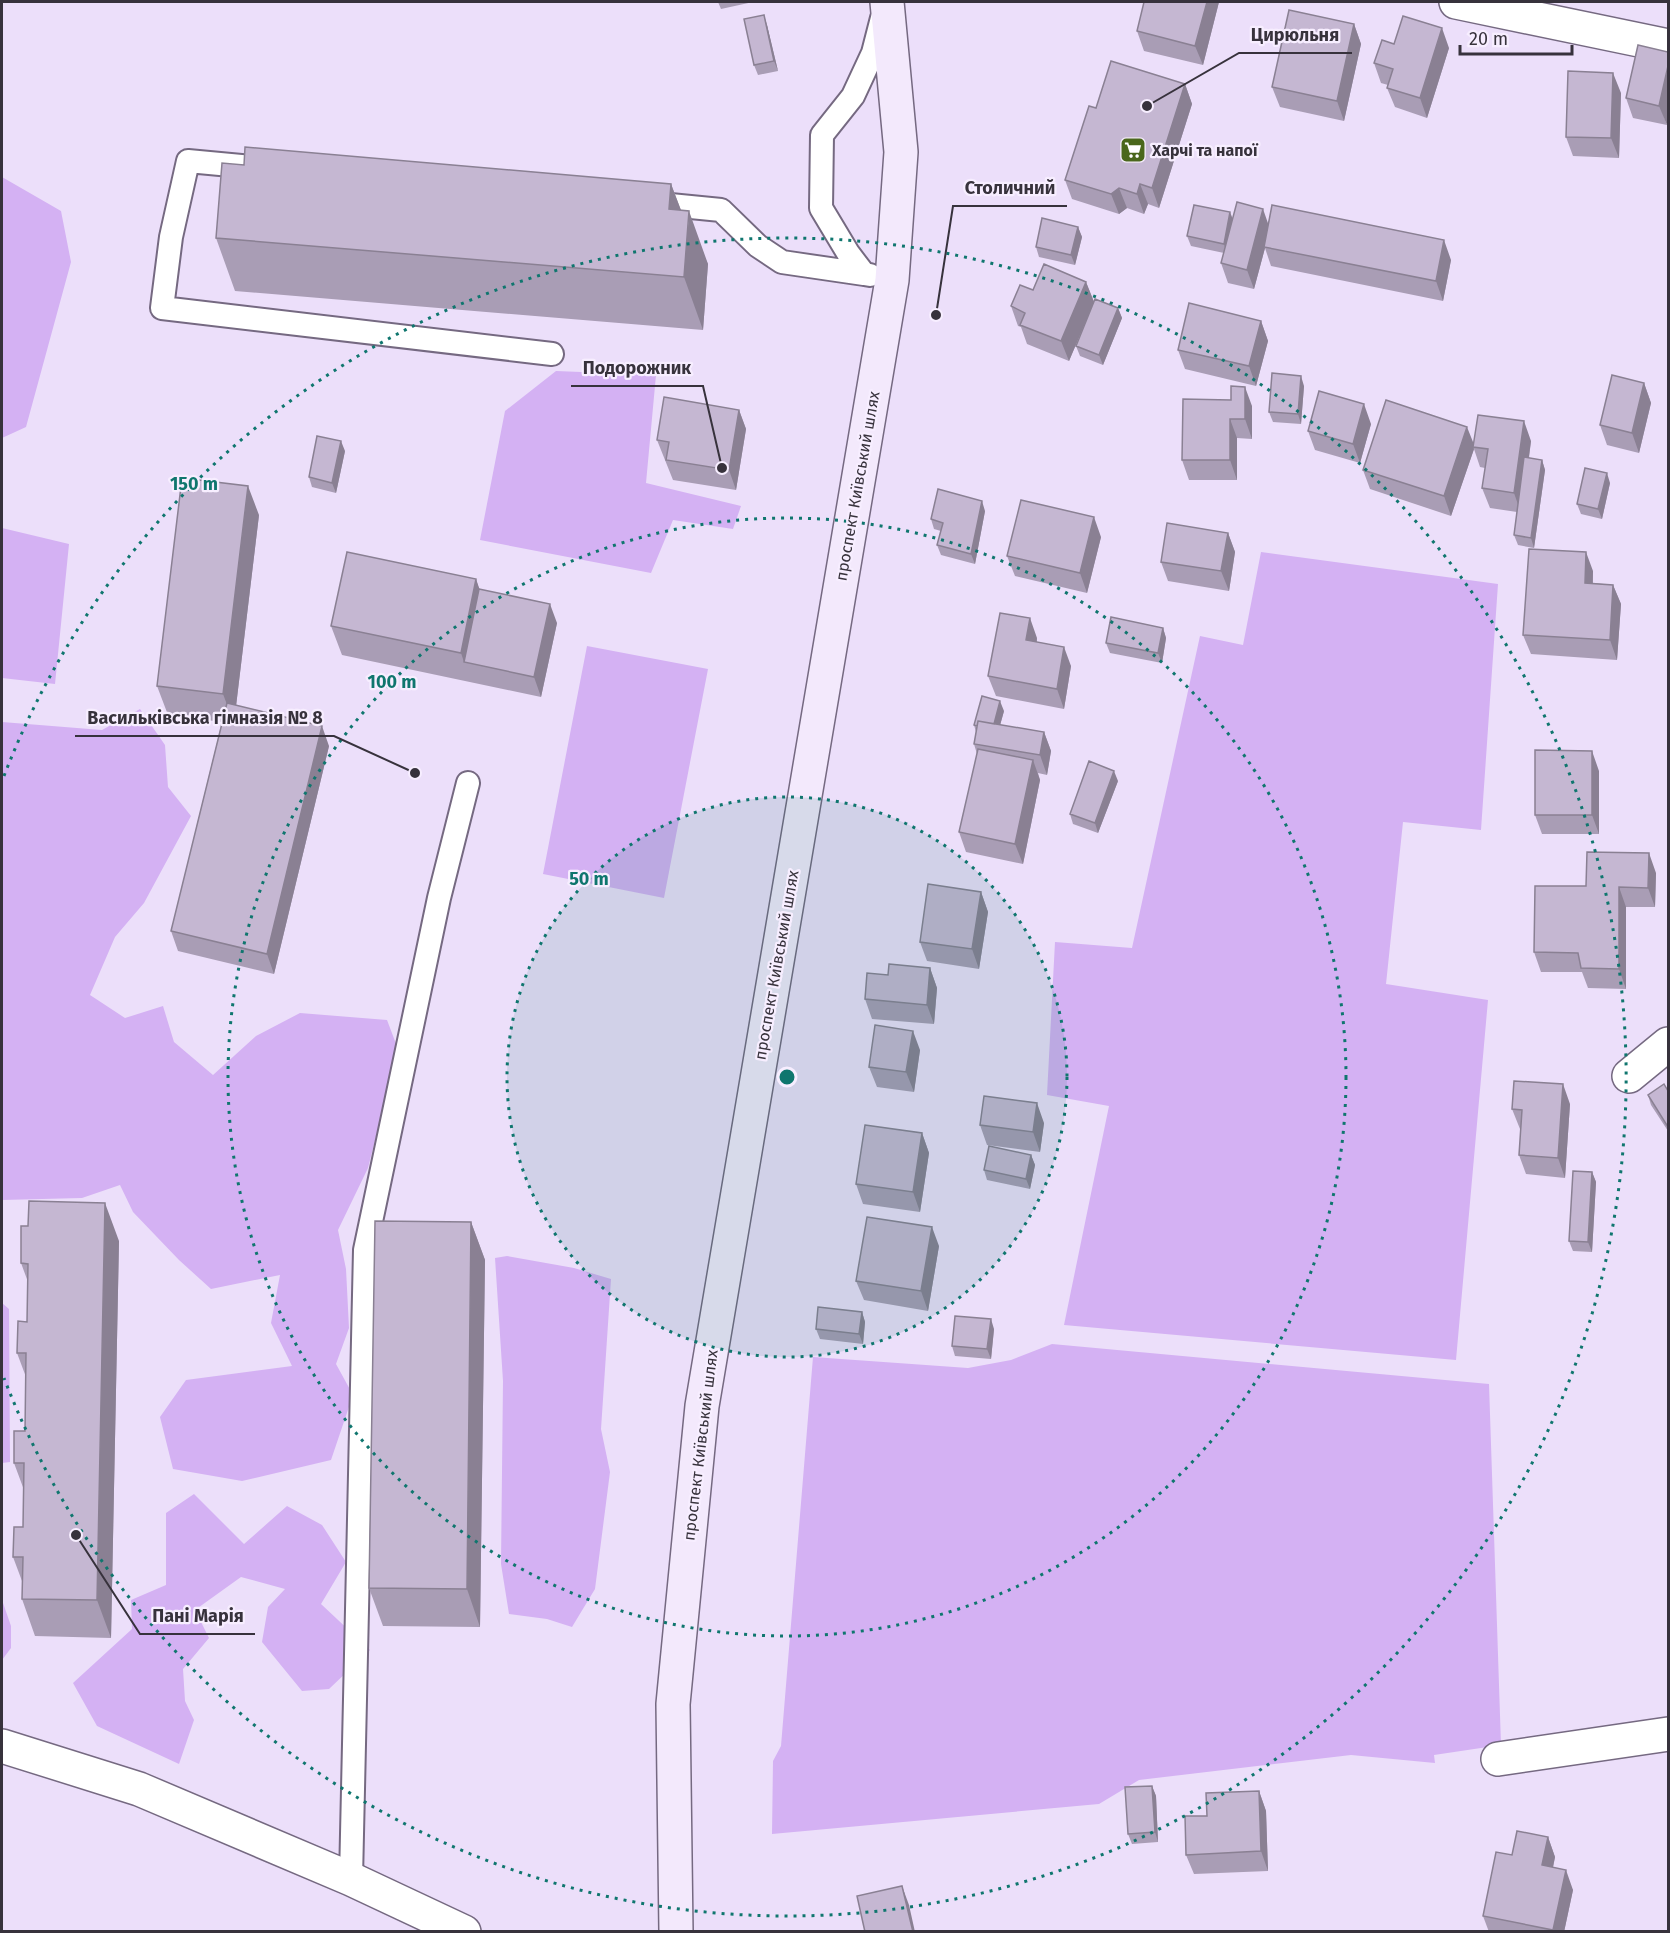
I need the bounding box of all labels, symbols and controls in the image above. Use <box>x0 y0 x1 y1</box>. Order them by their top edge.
callout: Цирюльня <box>1239 17 1352 53</box>
scale bar <box>1460 18 1572 56</box>
text: Цирюльня <box>1251 24 1339 46</box>
text: 20 m <box>1469 28 1508 50</box>
supermarket icon: Харчі та напої <box>1118 135 1148 165</box>
place label: Харчі та напої <box>1151 141 1259 160</box>
callout: Столичний <box>953 170 1067 206</box>
text: Столичний <box>965 177 1055 199</box>
callout: Подорожник <box>571 350 703 386</box>
text: Подорожник <box>583 357 691 379</box>
street label: проспект Київський шлях <box>831 389 884 583</box>
text: 150 m <box>170 473 218 495</box>
text: 100 m <box>368 671 416 693</box>
callout: Васильківська гімназія № 8 <box>75 700 334 736</box>
text: Васильківська гімназія № 8 <box>87 707 323 729</box>
text: 50 m <box>569 868 609 890</box>
street label: проспект Київський шлях <box>750 868 803 1062</box>
centre of rings <box>777 1067 797 1087</box>
street label: проспект Київський шлях <box>679 1348 722 1542</box>
callout: Панi Марiя <box>140 1598 255 1634</box>
text: Панi Марiя <box>152 1605 244 1627</box>

